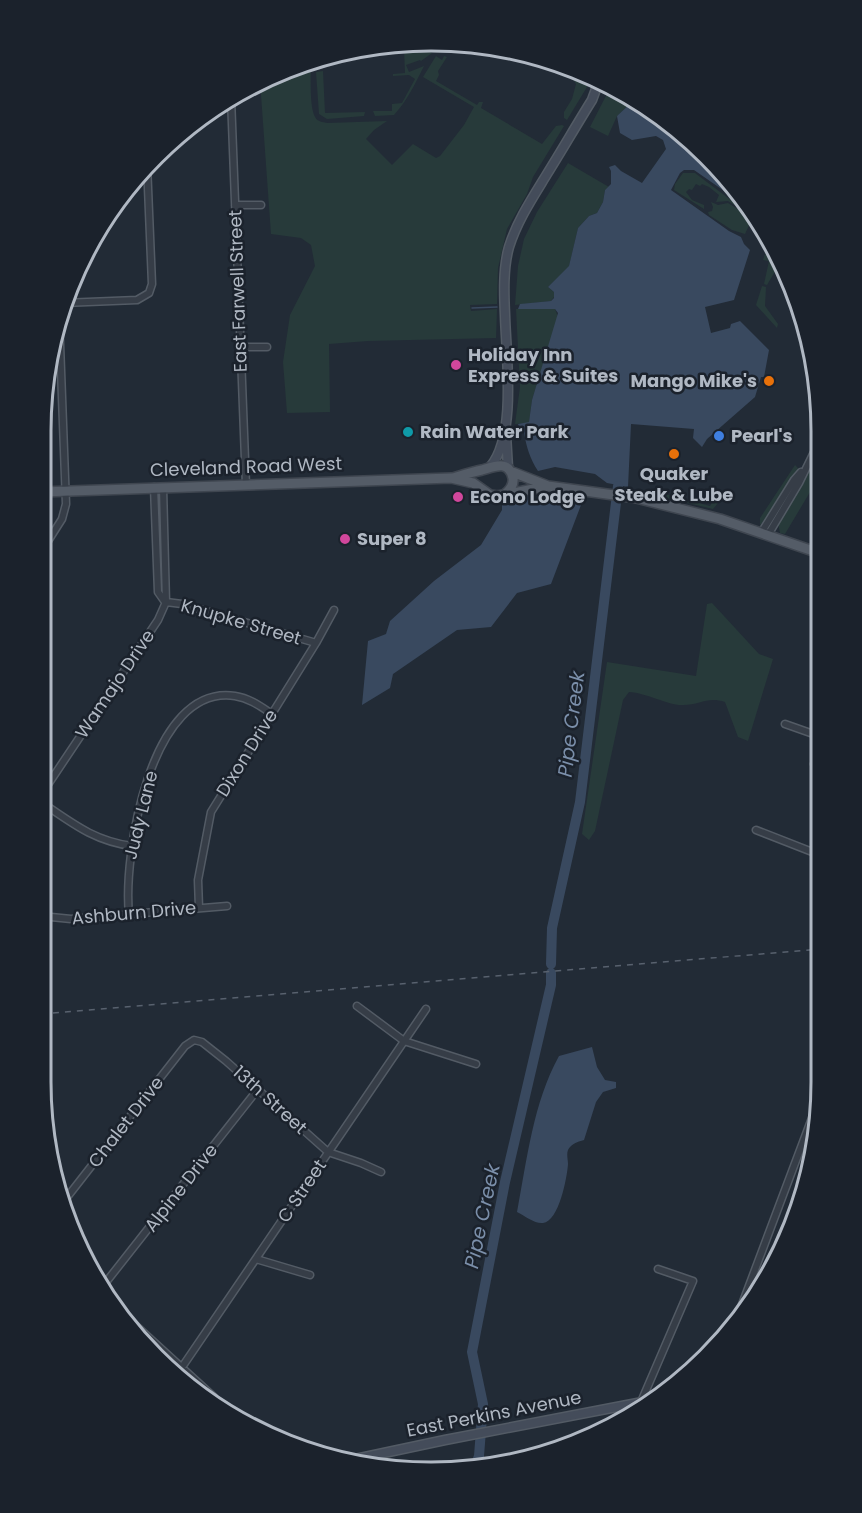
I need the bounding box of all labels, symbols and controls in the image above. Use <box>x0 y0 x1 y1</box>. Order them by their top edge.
street label: East Farwell Street <box>222 209 253 373</box>
place label: Holiday Inn Express & Suites <box>468 342 618 388</box>
marker: Holiday Inn Express & Suites <box>449 358 463 372</box>
place label: Mango Mike's <box>631 368 757 393</box>
marker: Mango Mike's <box>762 374 776 388</box>
place label: Rain Water Park <box>420 419 569 444</box>
place label: Pearl's <box>731 423 793 448</box>
marker: Rain Water Park <box>401 425 415 439</box>
marker: Pearl's <box>712 429 726 443</box>
marker: Quaker Steak & Lube <box>667 447 681 461</box>
street label: Cleveland Road West <box>150 451 342 482</box>
place label: Quaker Steak & Lube <box>615 461 733 507</box>
place label: Econo Lodge <box>470 484 585 509</box>
marker: Econo Lodge <box>451 490 465 504</box>
place label: Super 8 <box>357 526 427 551</box>
marker: Super 8 <box>338 532 352 546</box>
street label: Knupke Street <box>178 592 304 651</box>
street label: Wamajo Drive <box>69 624 160 743</box>
water label: Pipe Creek <box>551 668 592 779</box>
street label: Dixon Drive <box>210 704 283 801</box>
street label: Judy Lane <box>117 768 164 862</box>
street label: Ashburn Drive <box>71 895 197 930</box>
street label: 13th Street <box>228 1060 313 1140</box>
street label: Chalet Drive <box>82 1071 169 1173</box>
street label: Alpine Drive <box>138 1138 223 1237</box>
street label: C Street <box>271 1154 332 1227</box>
water label: Pipe Creek <box>457 1159 507 1271</box>
street label: East Perkins Avenue <box>404 1384 583 1443</box>

